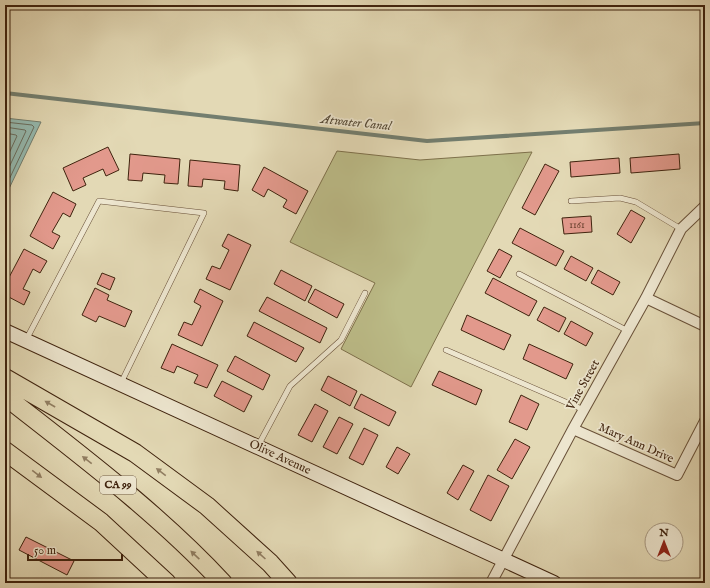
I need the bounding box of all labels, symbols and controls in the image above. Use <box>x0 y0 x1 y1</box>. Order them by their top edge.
water label: Atwater Canal <box>318 111 393 135</box>
house number: 1161 <box>569 219 585 232</box>
street label: Vine Street <box>563 357 603 414</box>
one-way arrow <box>44 401 56 408</box>
street label: Mary Ann Drive <box>596 420 676 466</box>
street label: Olive Avenue <box>247 436 314 478</box>
one-way arrow <box>82 456 93 464</box>
one-way arrow <box>156 468 166 476</box>
one-way arrow <box>31 470 42 478</box>
road number: CA 99 <box>100 476 136 494</box>
north arrow <box>644 522 684 562</box>
text: N <box>658 526 669 540</box>
scale bar <box>28 536 122 562</box>
text: 50 m <box>34 543 56 558</box>
one-way arrow <box>256 550 266 560</box>
one-way arrow <box>190 551 200 560</box>

